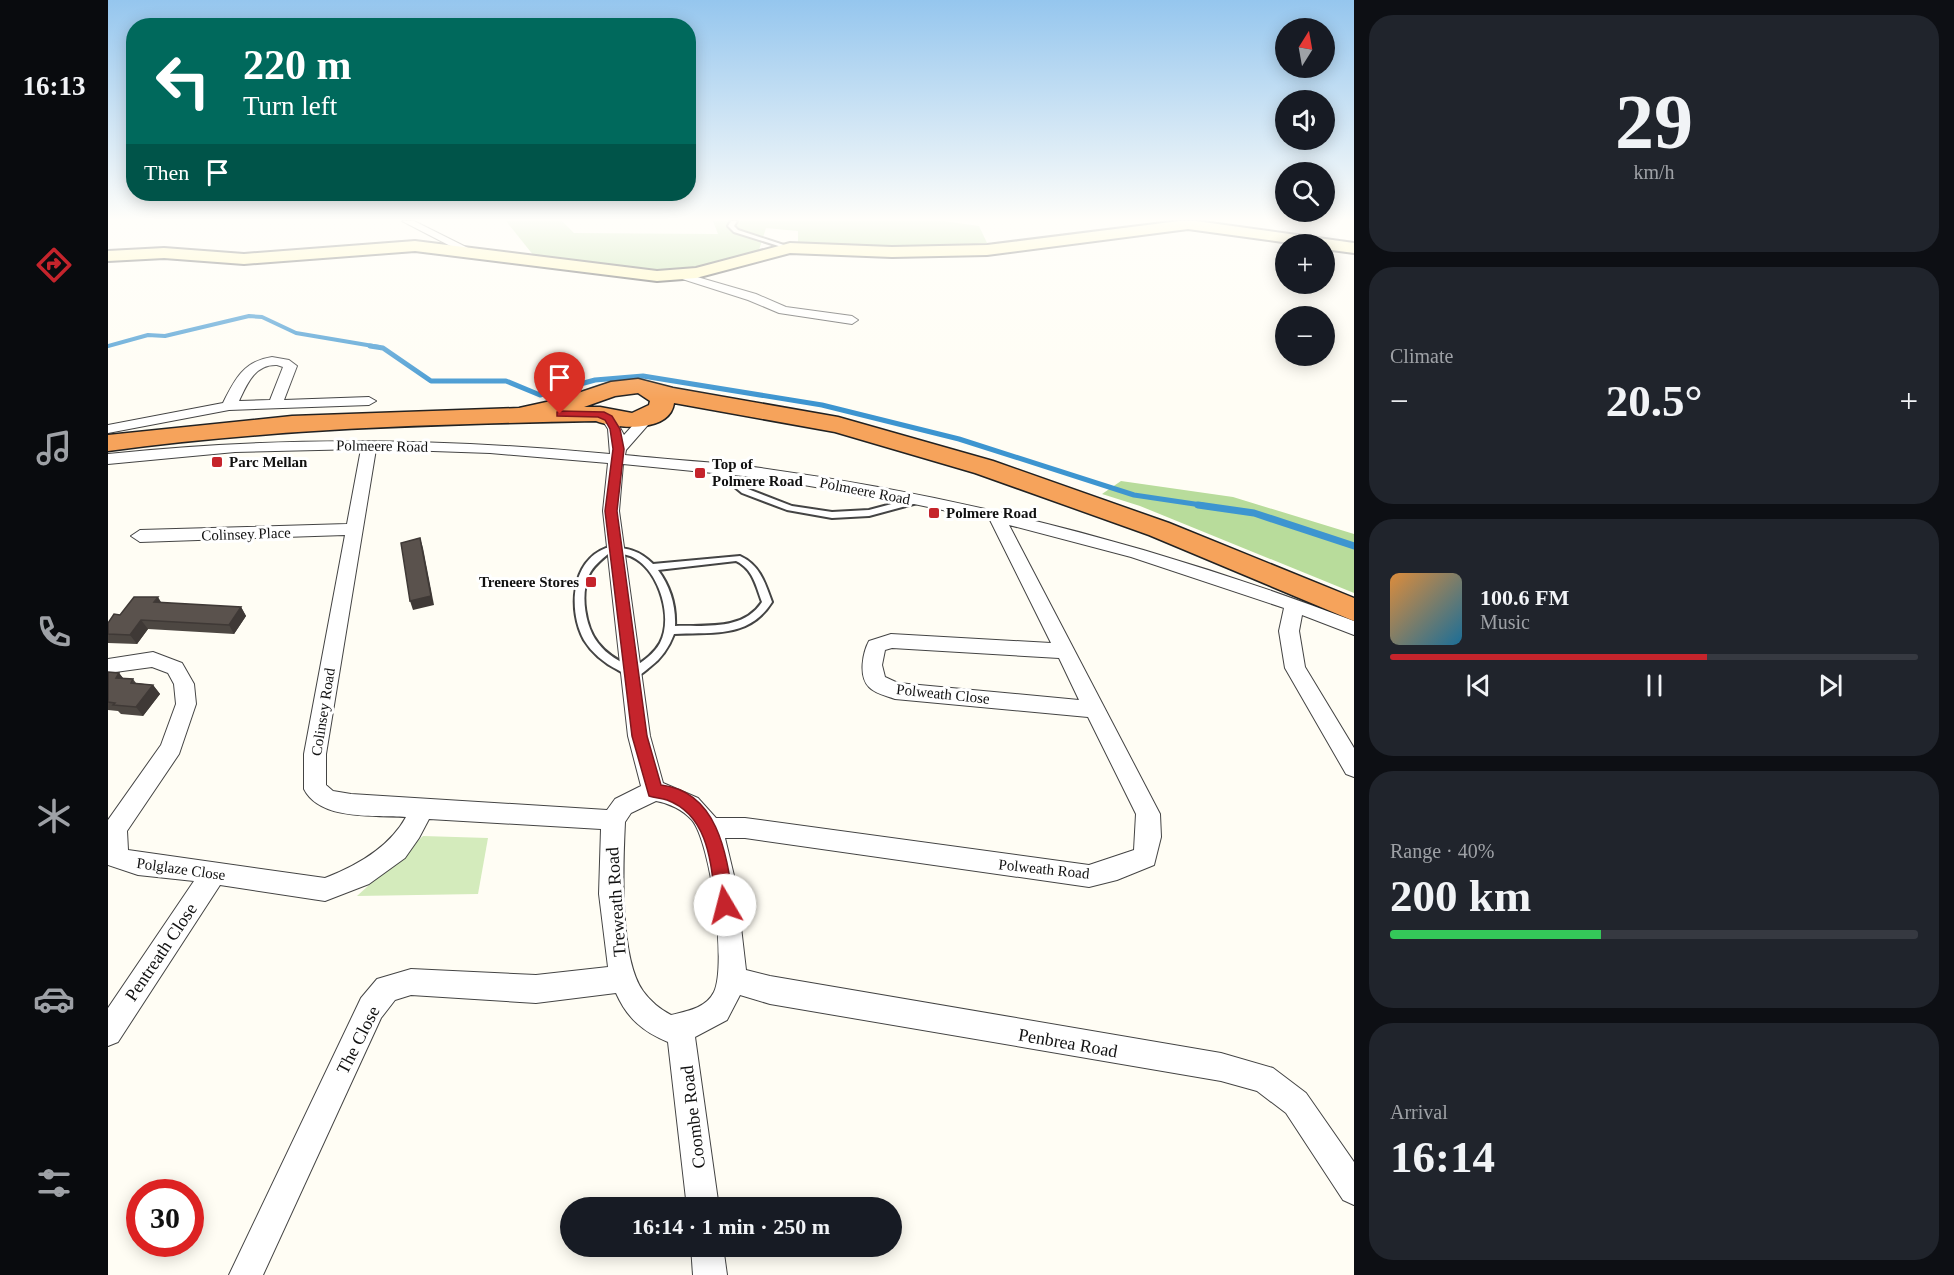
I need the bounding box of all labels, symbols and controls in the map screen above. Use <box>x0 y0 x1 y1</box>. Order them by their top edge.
north arrow <box>1275 18 1335 78</box>
map controls <box>1275 18 1335 366</box>
icon: left <box>144 42 222 120</box>
text: 220 m <box>243 42 352 88</box>
text: 16:13 <box>23 71 86 101</box>
text: 29 <box>1615 78 1693 165</box>
button: sound <box>1275 90 1335 150</box>
text: Turn left <box>243 91 337 121</box>
icon: arrive <box>201 156 234 189</box>
text: Then <box>144 160 189 185</box>
text: km/h <box>1633 161 1675 183</box>
button: search <box>1275 162 1335 222</box>
button: + <box>1275 234 1335 294</box>
icon: directions <box>33 244 75 286</box>
button: − <box>1275 306 1335 366</box>
text: Climate <box>1390 345 1453 367</box>
pin <box>534 352 585 414</box>
icon: arrive <box>543 361 576 394</box>
text: 20.5° <box>1606 376 1702 426</box>
text: − <box>1390 383 1409 419</box>
text: + <box>1899 383 1918 419</box>
icon: music <box>33 427 75 469</box>
street label: Polmeere Road <box>336 437 429 455</box>
place label: Parc Mellan <box>229 454 308 470</box>
marker: Parc Mellan <box>210 455 224 469</box>
place label: Top of Polmere Road <box>712 456 804 489</box>
marker: Top of Polmere Road <box>693 466 707 480</box>
street label: Polmeere Road <box>818 474 912 508</box>
place label: Polmere Road <box>946 505 1038 521</box>
marker: Polmere Road <box>927 506 941 520</box>
street label: Colinsey Place <box>201 524 291 544</box>
place label: Treneere Stores <box>479 574 579 590</box>
marker: Treneere Stores <box>584 575 598 589</box>
text: 100.6 FM <box>1480 585 1569 610</box>
icon: phone <box>33 611 75 653</box>
text: Music <box>1480 611 1530 633</box>
street label: Colinsey Road <box>308 666 338 757</box>
icon: previous <box>1462 669 1495 702</box>
icon: pause <box>1638 669 1671 702</box>
icon: next <box>1814 669 1847 702</box>
street label: Polweath Close <box>896 681 991 707</box>
icon: climate <box>33 795 75 837</box>
text: Range · 40% <box>1390 840 1494 862</box>
street label: Treweath Road <box>602 847 630 957</box>
street label: Polglaze Close <box>136 855 227 883</box>
street label: Polweath Road <box>998 856 1091 882</box>
text: 200 km <box>1390 871 1531 921</box>
position arrow <box>693 873 757 937</box>
street label: Pentreath Close <box>121 899 201 1005</box>
icon: car <box>33 978 75 1020</box>
street label: The Close <box>332 1003 384 1077</box>
street label: Penbrea Road <box>1017 1024 1119 1062</box>
street label: Coombe Road <box>677 1064 709 1170</box>
text: Arrival <box>1390 1101 1448 1123</box>
text: 16:14 <box>1390 1132 1495 1182</box>
icon: filters <box>33 1162 75 1204</box>
speed limit sign: 30 <box>126 1179 204 1257</box>
text: 16:14 · 1 min · 250 m <box>632 1214 830 1239</box>

